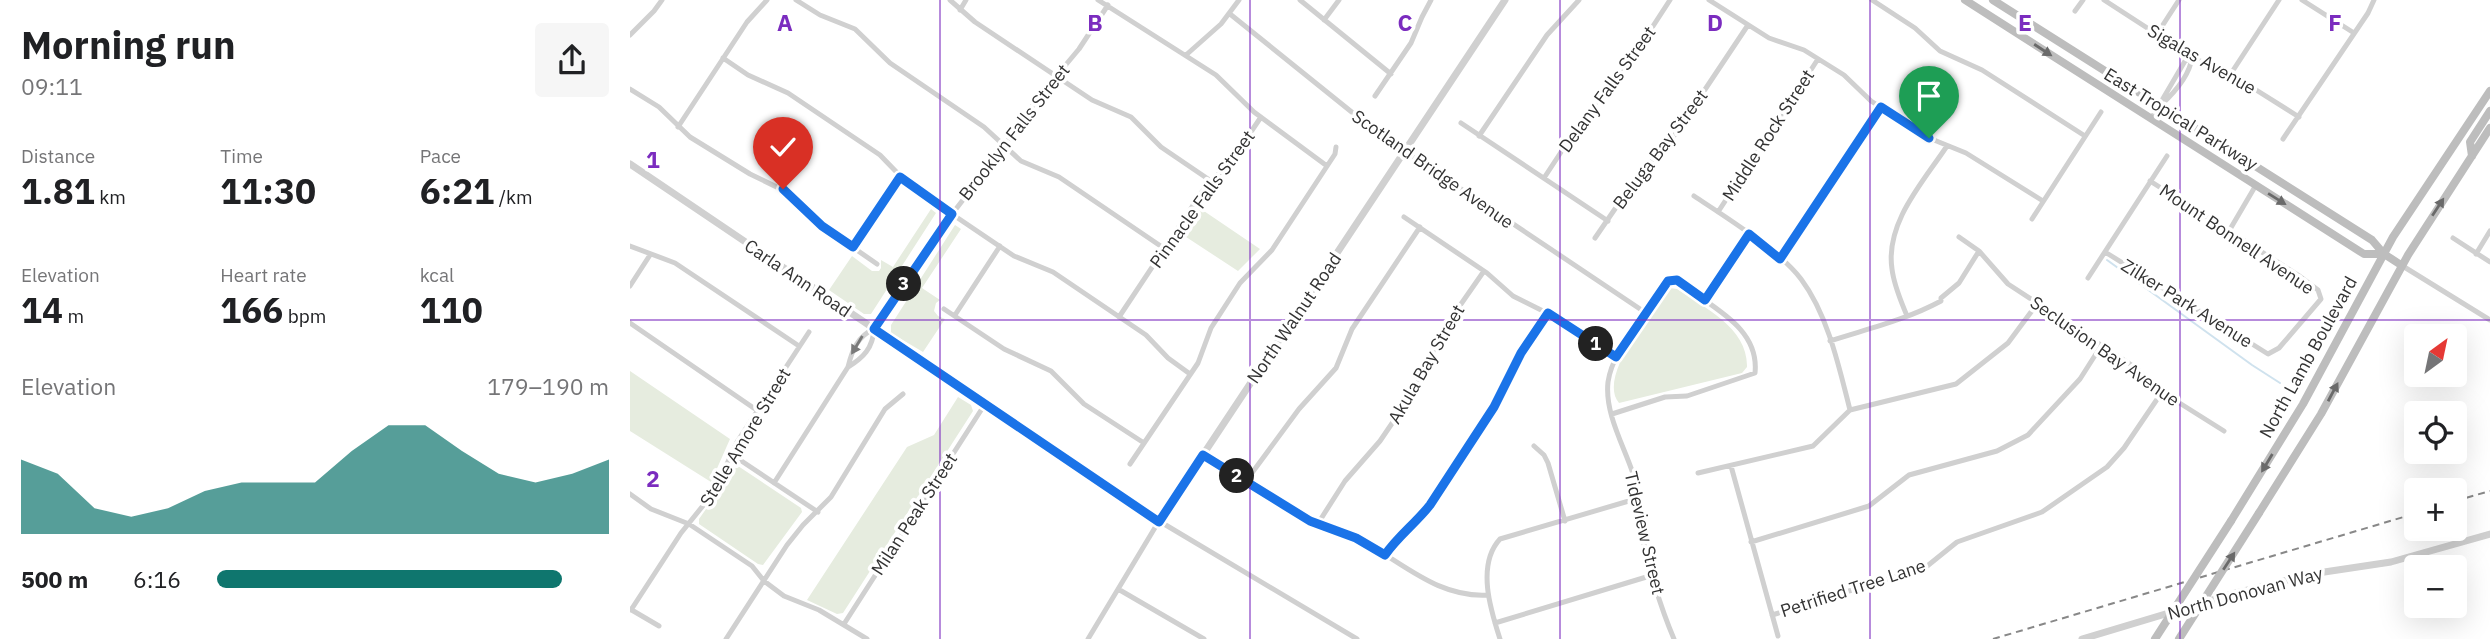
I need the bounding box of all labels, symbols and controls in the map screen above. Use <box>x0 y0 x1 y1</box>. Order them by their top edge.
text: A <box>777 7 793 37</box>
text: B <box>1087 7 1103 37</box>
text: C <box>1398 7 1413 37</box>
text: D <box>1707 7 1723 37</box>
text: E <box>2018 7 2032 37</box>
text: F <box>2328 7 2342 37</box>
street label: Sigalas Avenue <box>2144 19 2261 99</box>
text: Morning run <box>21 20 236 69</box>
street label: Delany Falls Street <box>1553 21 1661 157</box>
button: share <box>535 23 609 97</box>
one-way arrow <box>2034 43 2053 56</box>
street label: Brooklyn Falls Street <box>953 59 1075 205</box>
street label: East Tropical Parkway <box>2100 62 2262 176</box>
street label: Middle Rock Street <box>1717 65 1819 205</box>
pin <box>1899 66 1959 138</box>
text: 09:11 <box>21 71 83 101</box>
icon: arrive <box>1910 77 1948 115</box>
street label: Beluga Bay Street <box>1607 85 1713 213</box>
street label: Scotland Bridge Avenue <box>1348 104 1518 234</box>
pin <box>753 117 813 189</box>
street label: Pinnacle Falls Street <box>1144 126 1260 272</box>
icon: check <box>764 128 802 166</box>
text: Distance <box>21 144 95 168</box>
text: Time <box>220 144 263 168</box>
text: Pace <box>420 144 461 168</box>
text: 1 <box>646 144 660 174</box>
text: 1.81 <box>21 168 95 214</box>
text: 11:30 <box>220 168 316 214</box>
text: 6:21 <box>420 168 494 214</box>
street label: Mount Bonnell Avenue <box>2155 179 2319 299</box>
text: km <box>95 185 126 209</box>
text: /km <box>494 185 533 209</box>
one-way arrow <box>2267 192 2286 205</box>
one-way arrow <box>2431 198 2444 217</box>
street label: Carla Ann Road <box>740 234 856 322</box>
street label: North Walnut Road <box>1242 248 1346 388</box>
street label: Zilker Park Avenue <box>2117 253 2257 353</box>
text: Elevation <box>21 263 100 287</box>
text: Heart rate <box>220 263 307 287</box>
text: kcal <box>420 263 454 287</box>
pin: 3 <box>886 266 922 302</box>
text: 3 <box>898 271 909 295</box>
street label: North Lamb Boulevard <box>2254 272 2362 442</box>
text: 14 <box>21 287 63 333</box>
text: 166 <box>220 287 283 333</box>
text: 110 <box>420 287 483 333</box>
street label: Seclusion Bay Avenue <box>2026 291 2184 411</box>
street label: Akula Bay Street <box>1383 300 1469 428</box>
text: m <box>63 304 84 328</box>
text: bpm <box>283 304 326 328</box>
north arrow <box>2404 324 2468 387</box>
map controls <box>2404 324 2467 618</box>
pin: 1 <box>1578 326 1614 362</box>
text: 1 <box>1590 331 1601 355</box>
one-way arrow <box>851 335 863 354</box>
street label: Stelle Amore Street <box>695 363 795 511</box>
text: Elevation <box>21 371 116 401</box>
text: 179–190 m <box>487 371 609 401</box>
one-way arrow <box>2327 382 2338 402</box>
button: locate <box>2404 401 2467 464</box>
street label: Milan Peak Street <box>866 449 962 579</box>
one-way arrow <box>2260 453 2273 473</box>
pin: 2 <box>1220 458 1254 494</box>
text: 2 <box>646 463 660 493</box>
text: 2 <box>1231 463 1242 487</box>
street label: Tideview Street <box>1620 469 1670 597</box>
button: + <box>2404 478 2467 541</box>
one-way arrow <box>2222 551 2235 571</box>
street label: Petrified Tree Lane <box>1777 554 1929 622</box>
button: − <box>2404 555 2467 618</box>
street label: North Donovan Way <box>2165 561 2325 625</box>
text: 500 m <box>21 564 88 594</box>
text: 6:16 <box>133 564 181 594</box>

